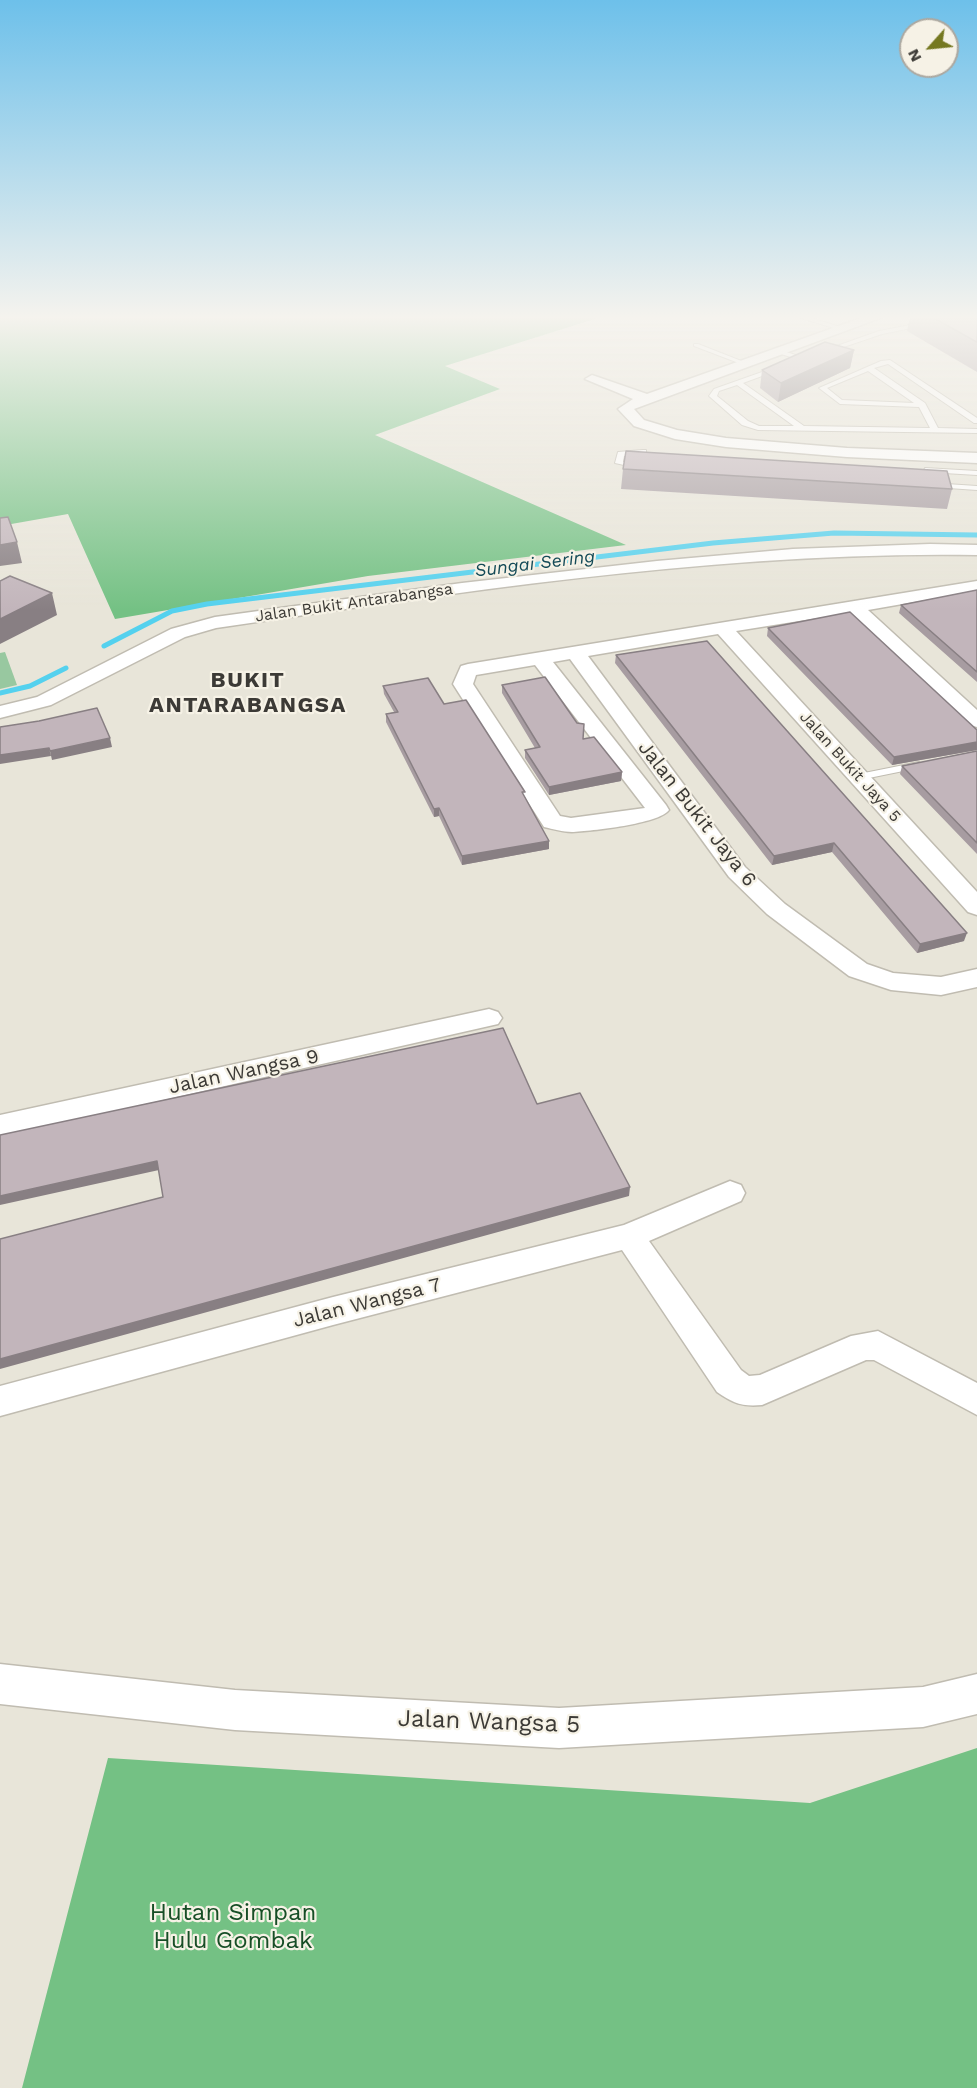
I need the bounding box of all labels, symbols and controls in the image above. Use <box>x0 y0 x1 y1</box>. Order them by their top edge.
north arrow <box>899 18 959 78</box>
text: N <box>903 46 925 65</box>
water label: Sungai Sering <box>474 546 596 582</box>
street label: Jalan Bukit Antarabangsa <box>254 580 454 626</box>
district label: BUKIT ANTARABANGSA <box>149 668 347 720</box>
street label: Jalan Bukit Jaya 5 <box>795 708 905 826</box>
street label: Jalan Bukit Jaya 6 <box>633 736 761 892</box>
street label: Jalan Wangsa 9 <box>167 1044 321 1100</box>
street label: Jalan Wangsa 7 <box>291 1273 443 1333</box>
street label: Jalan Wangsa 5 <box>397 1704 581 1740</box>
park label: Hutan Simpan Hulu Gombak <box>150 1899 316 1955</box>

